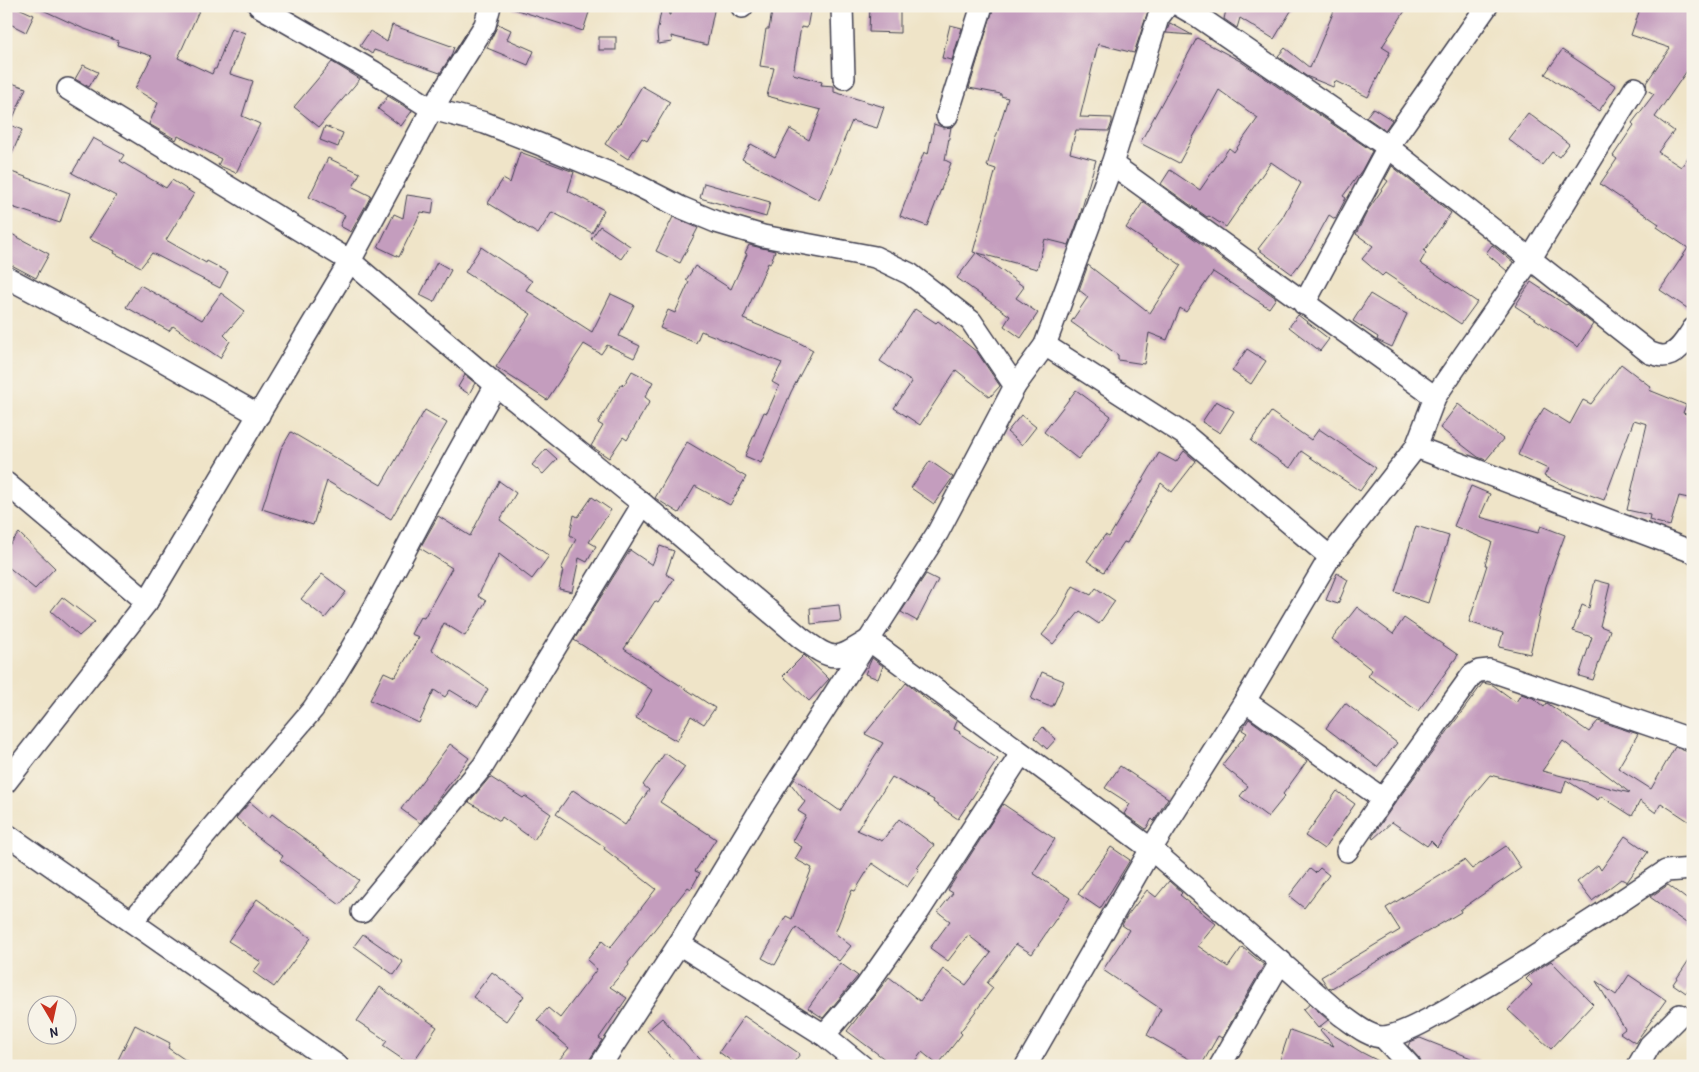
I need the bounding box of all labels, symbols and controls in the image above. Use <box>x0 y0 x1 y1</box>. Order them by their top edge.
north arrow <box>28 994 78 1044</box>
text: N <box>48 1023 59 1043</box>

